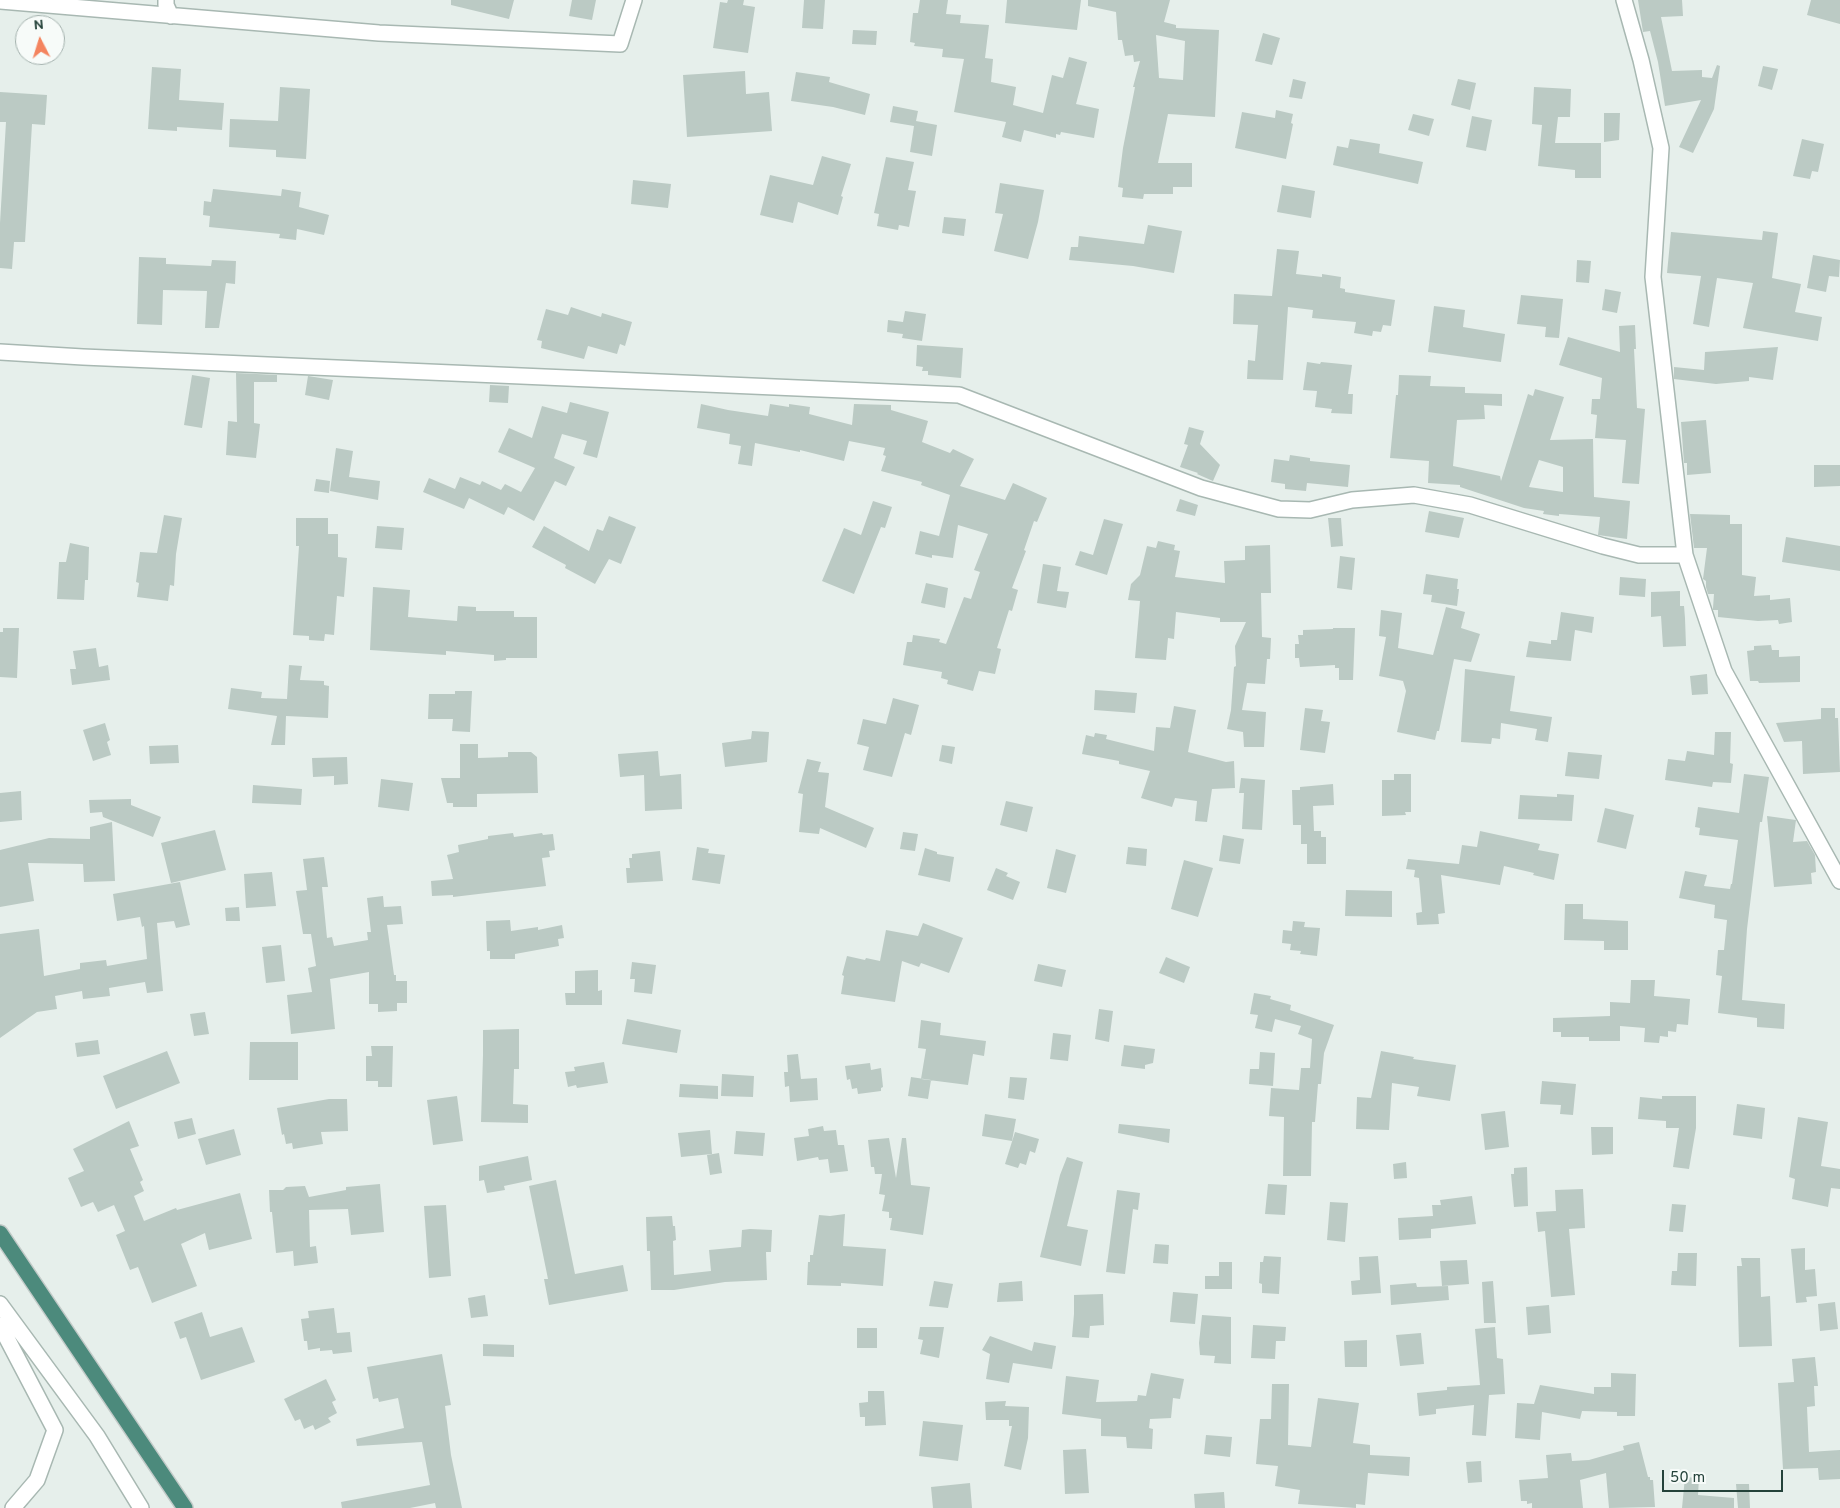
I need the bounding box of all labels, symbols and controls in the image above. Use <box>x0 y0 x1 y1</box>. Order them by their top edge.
north arrow <box>15 15 65 65</box>
text: N <box>33 17 44 34</box>
scale bar <box>1665 1460 1786 1492</box>
text: 50 m <box>1670 1469 1705 1488</box>

